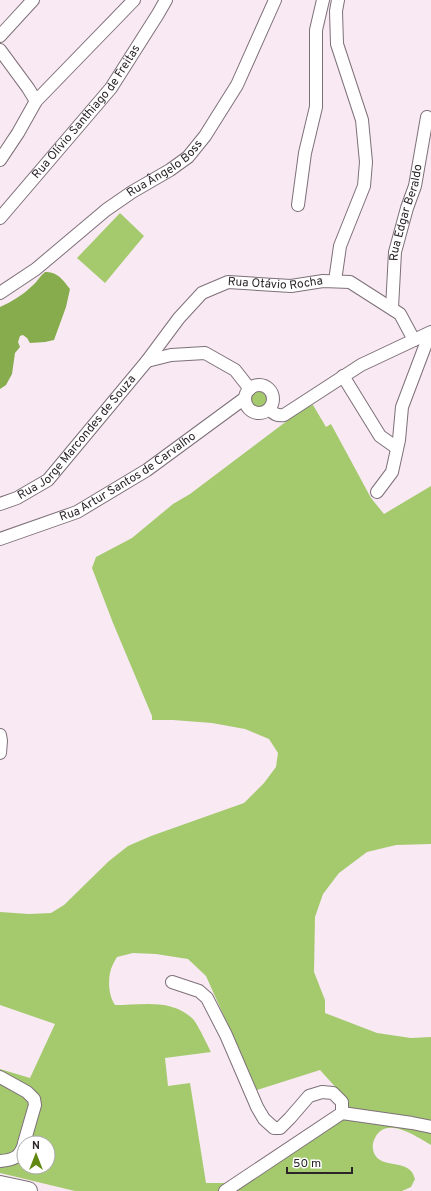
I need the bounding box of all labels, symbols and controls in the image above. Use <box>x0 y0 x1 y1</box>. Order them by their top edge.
street label: Rua Olívio Santhiago de Freitas <box>29 42 144 182</box>
street label: Rua Ângelo Boss <box>124 137 206 201</box>
street label: Rua Edgar Beraldo <box>387 163 427 262</box>
street label: Rua Otávio Rocha <box>227 273 324 294</box>
street label: Rua Jorge Marcondes de Souza <box>15 372 140 504</box>
street label: Rua Artur Santos de Carvalho <box>57 428 200 525</box>
north arrow <box>16 1135 56 1175</box>
text: N <box>32 1139 40 1153</box>
scale bar <box>287 1149 352 1175</box>
text: 50 m <box>293 1156 321 1172</box>

